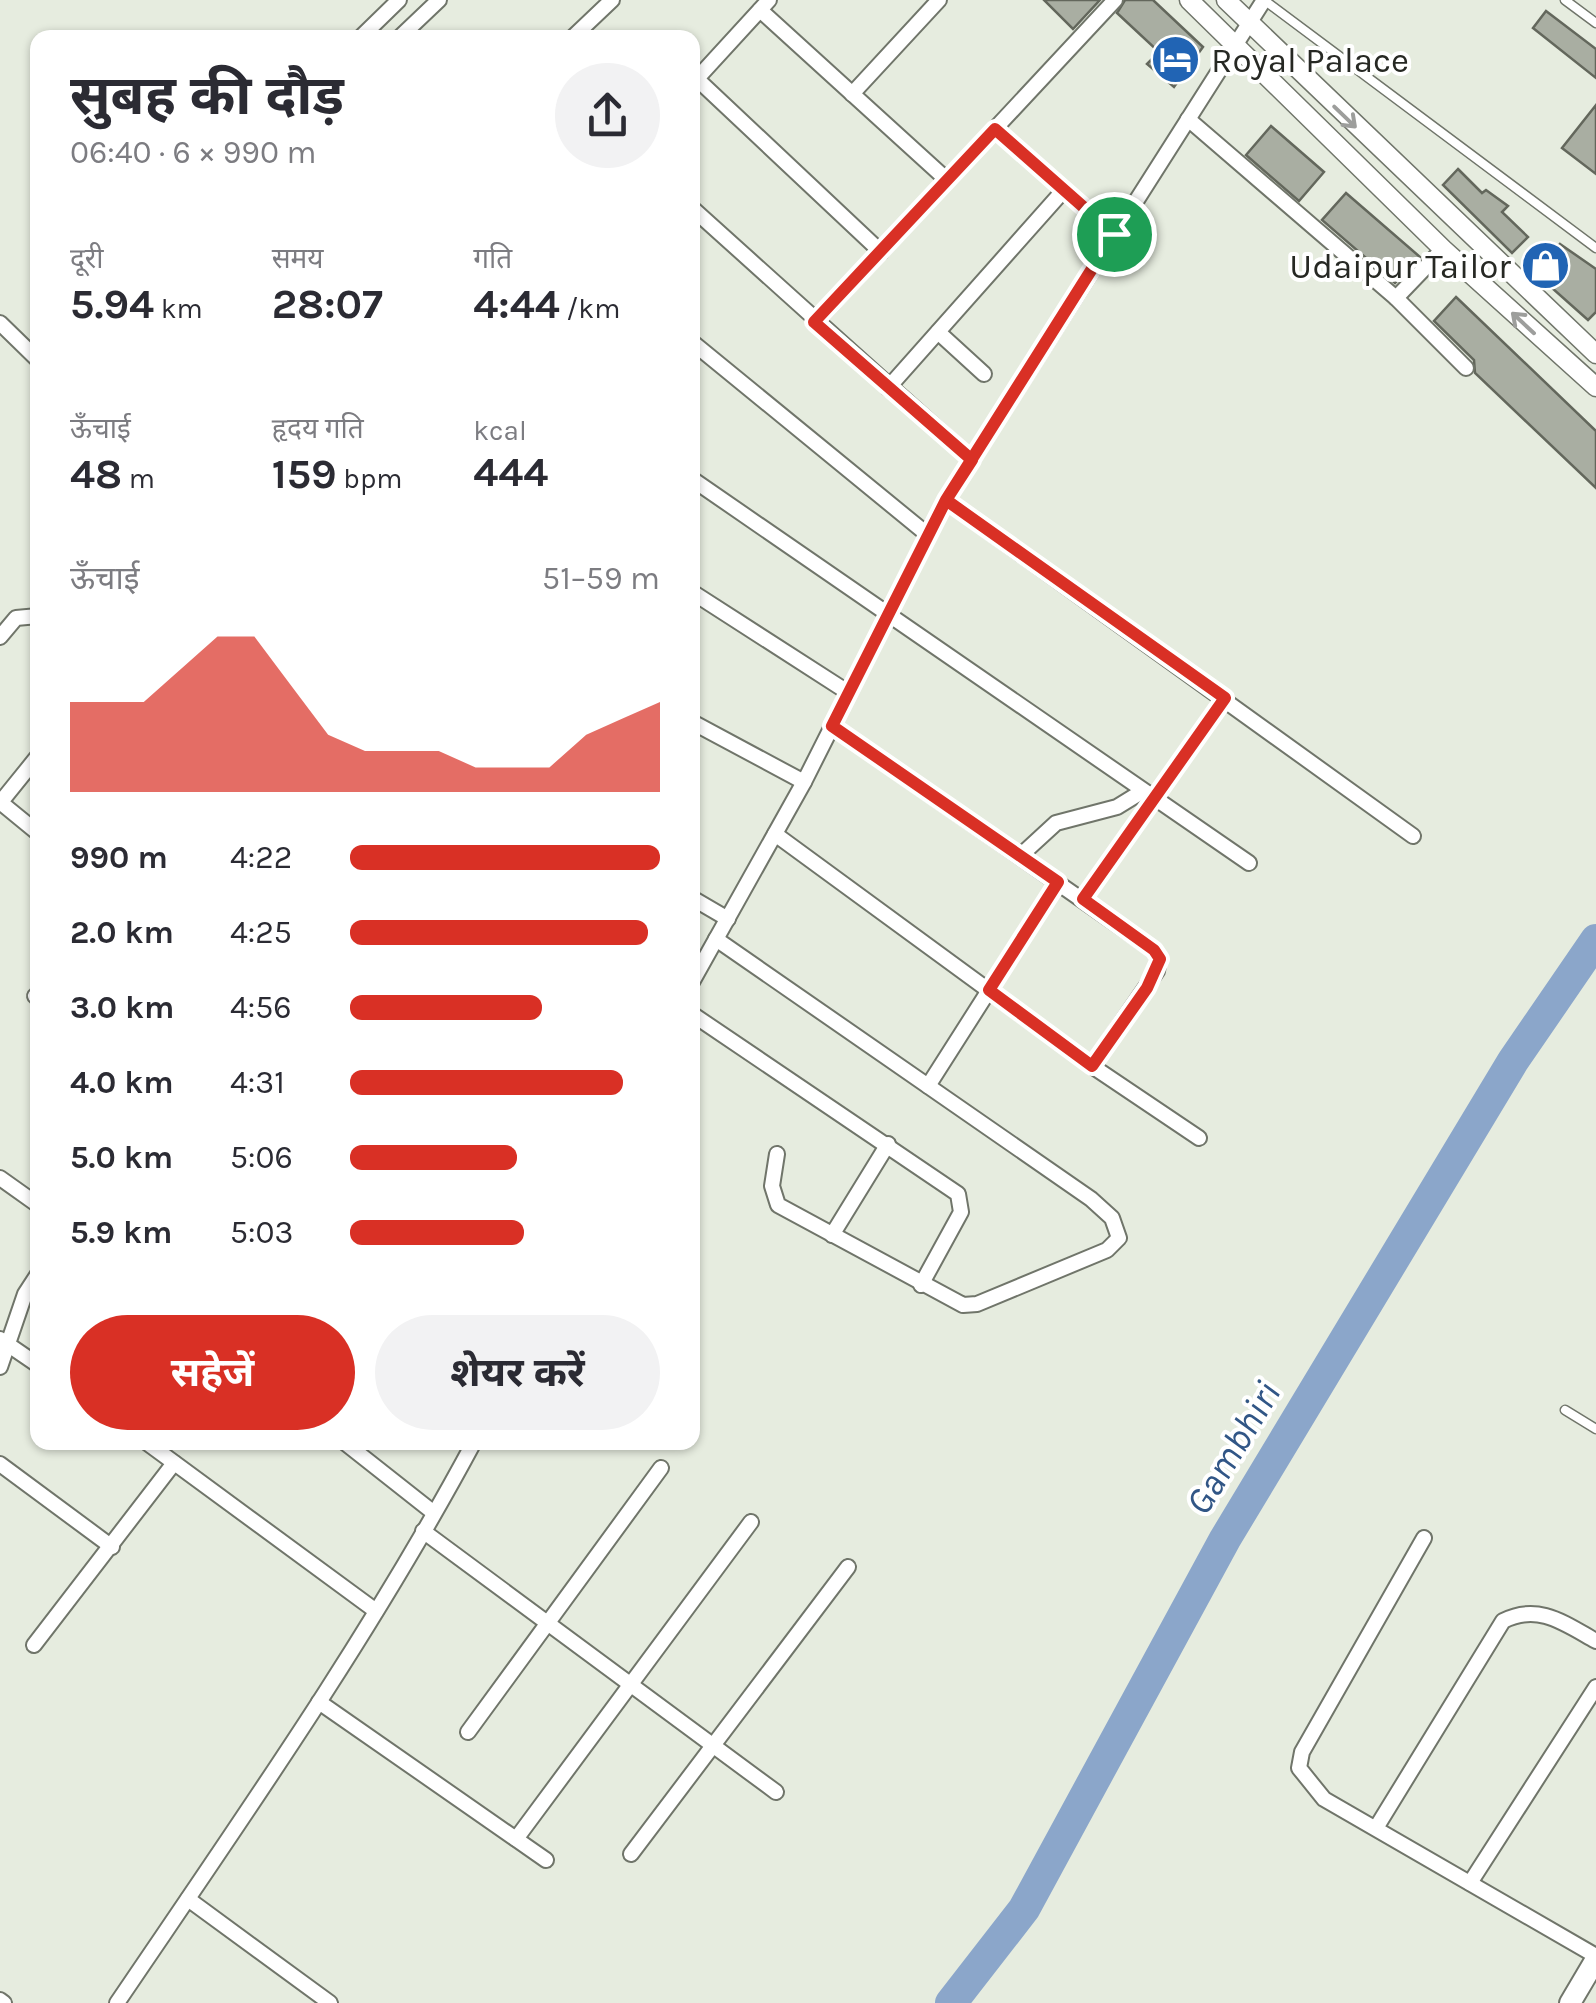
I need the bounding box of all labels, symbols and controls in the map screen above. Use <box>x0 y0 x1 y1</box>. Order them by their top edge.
hotel icon: Royal Palace <box>1150 34 1202 86</box>
place label: Royal Palace <box>1211 40 1409 81</box>
button: share <box>555 63 660 168</box>
text: सुबह की दौड़ <box>70 64 344 128</box>
one-way arrow <box>1333 105 1357 129</box>
text: 06:40 · 6 × 990 m <box>70 134 316 171</box>
pin <box>1072 192 1157 277</box>
icon: arrive <box>1087 207 1142 262</box>
shop icon: Udaipur Tailor <box>1520 240 1572 292</box>
text: दूरी <box>70 242 104 275</box>
text: समय <box>272 242 324 275</box>
text: गति <box>473 242 512 275</box>
place label: Udaipur Tailor <box>1289 246 1511 287</box>
text: 5.94 <box>70 279 154 329</box>
text: 28:07 <box>272 279 383 329</box>
text: 4:44 <box>473 279 560 329</box>
text: km <box>154 292 203 325</box>
text: /km <box>560 292 620 325</box>
one-way arrow <box>1511 311 1535 335</box>
text: ऊँचाई <box>70 412 131 445</box>
text: हृदय गति <box>272 412 364 445</box>
text: kcal <box>473 414 527 447</box>
text: 444 <box>473 447 548 497</box>
text: 48 <box>70 449 122 499</box>
text: 159 <box>272 449 337 499</box>
text: m <box>122 462 155 495</box>
text: bpm <box>337 462 403 495</box>
text: ऊँचाई <box>70 560 139 597</box>
text: 51–59 m <box>542 560 660 597</box>
text: 990 m <box>70 839 168 876</box>
text: 4:22 <box>230 839 292 876</box>
text: 2.0 km <box>70 914 174 951</box>
text: 4:25 <box>230 914 292 951</box>
text: 3.0 km <box>70 989 174 1026</box>
text: 4:56 <box>230 989 292 1026</box>
text: 4.0 km <box>70 1064 174 1101</box>
text: 4:31 <box>230 1064 285 1101</box>
text: 5.0 km <box>70 1139 173 1176</box>
text: 5:06 <box>230 1139 293 1176</box>
text: 5.9 km <box>70 1214 172 1251</box>
text: 5:03 <box>230 1214 293 1251</box>
button: सहेजें <box>70 1315 355 1430</box>
button: शेयर करें <box>375 1315 660 1430</box>
water label: Gambhiri <box>1176 1373 1290 1523</box>

